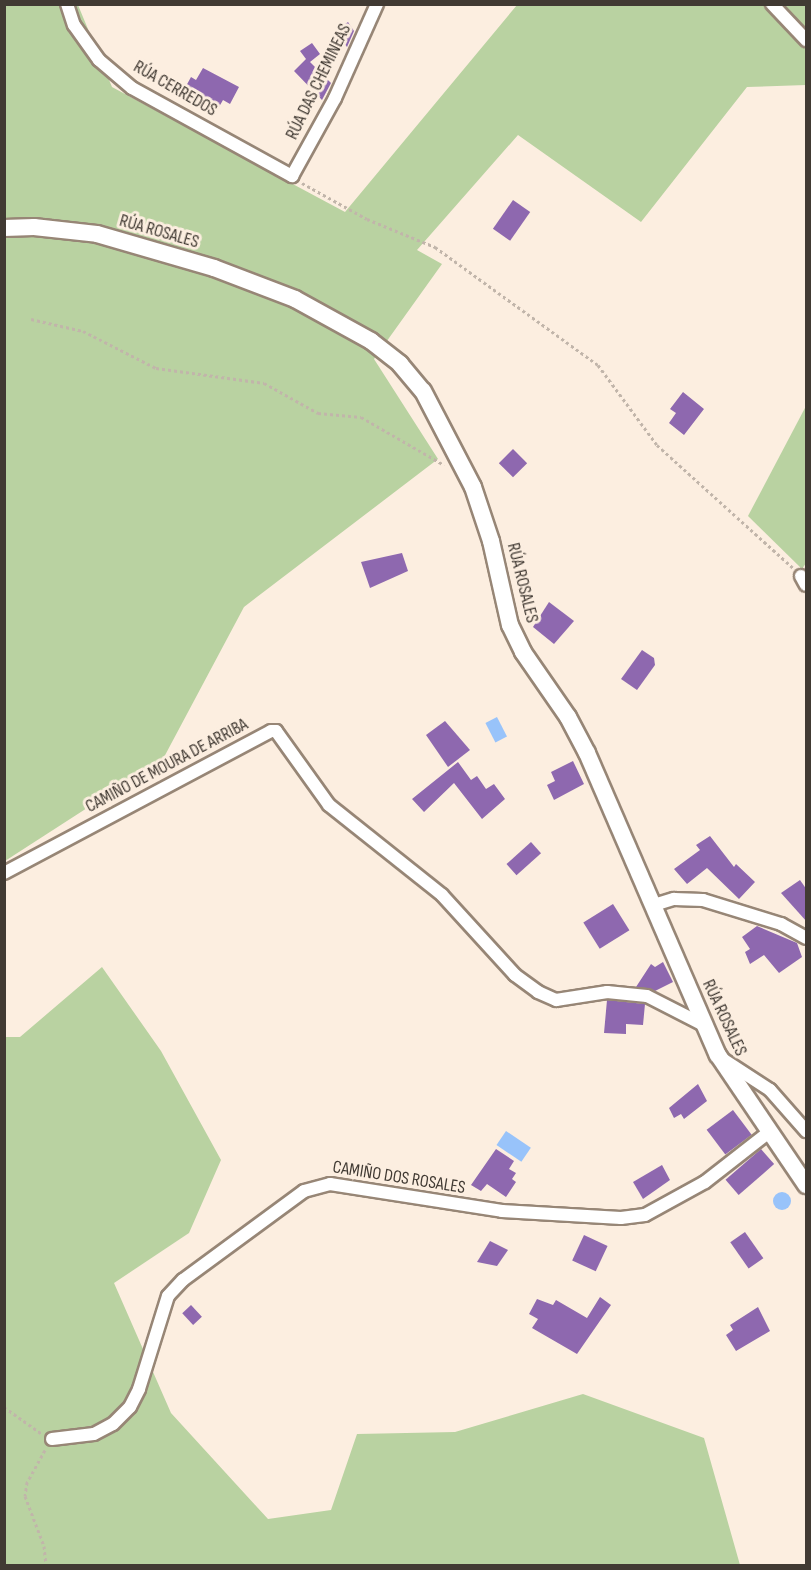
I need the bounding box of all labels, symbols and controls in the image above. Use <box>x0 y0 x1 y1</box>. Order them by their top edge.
street label: RÚA DAS CHEMINEAS <box>282 21 356 143</box>
street label: RÚA CERREDOS <box>129 56 221 122</box>
street label: RÚA ROSALES <box>117 210 201 254</box>
street label: RÚA ROSALES <box>502 541 542 625</box>
street label: CAMIÑO DE MOURA DE ARRIBA <box>82 714 252 818</box>
street label: RÚA ROSALES <box>697 976 751 1060</box>
street label: CAMIÑO DOS ROSALES <box>331 1157 467 1199</box>

